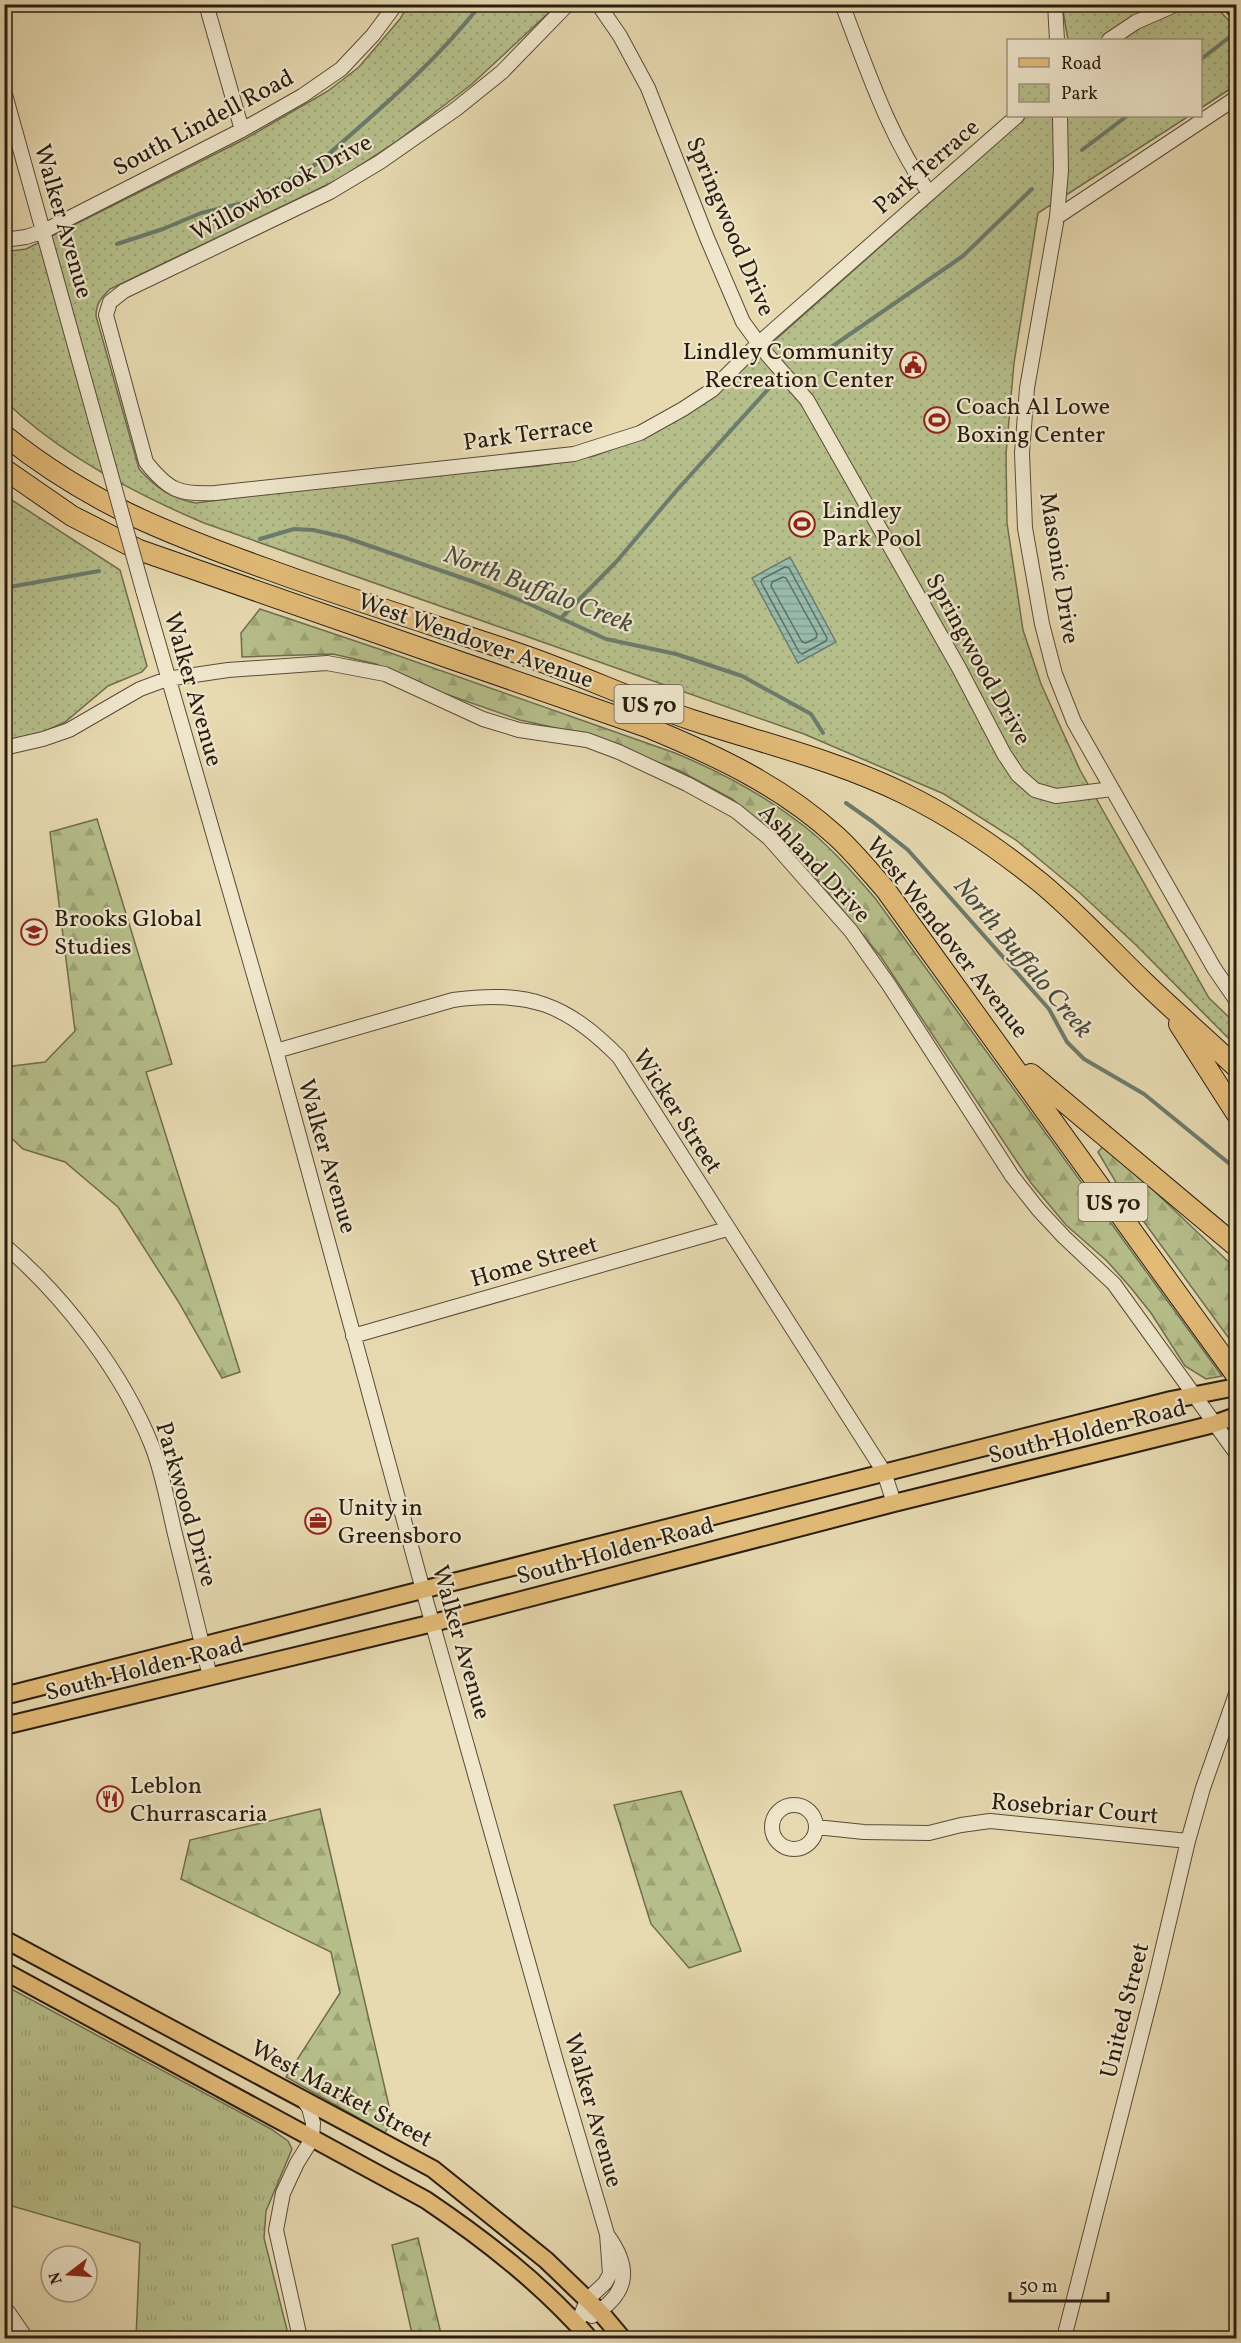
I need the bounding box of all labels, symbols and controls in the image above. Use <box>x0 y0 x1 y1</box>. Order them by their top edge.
legend <box>1007 39 1202 117</box>
text: Road <box>1061 52 1102 77</box>
street label: South Lindell Road <box>108 62 300 186</box>
text: Park <box>1061 82 1098 107</box>
street label: Park Terrace <box>867 112 988 223</box>
street label: Willowbrook Drive <box>185 127 379 251</box>
street label: Springwood Drive <box>676 132 782 322</box>
street label: Walker Avenue <box>24 140 100 303</box>
place label: Lindley Community Recreation Center <box>683 336 894 398</box>
public building icon: Lindley Community Recreation Center <box>898 350 928 380</box>
place label: Coach Al Lowe Boxing Center <box>956 391 1110 453</box>
sports icon: Coach Al Lowe Boxing Center <box>922 405 952 435</box>
street label: Park Terrace <box>461 409 596 461</box>
street label: Masonic Drive <box>1029 490 1087 647</box>
place label: Lindley Park Pool <box>822 495 922 557</box>
sports icon: Lindley Park Pool <box>787 509 817 539</box>
water label: North Buffalo Creek <box>438 537 638 643</box>
street label: Springwood Drive <box>916 568 1039 752</box>
street label: West Wendover Avenue <box>353 586 598 698</box>
street label: Walker Avenue <box>154 608 230 771</box>
road number: US 70 <box>614 685 684 723</box>
street label: Ashland Drive <box>749 797 878 931</box>
street label: West Wendover Avenue <box>857 830 1036 1046</box>
water label: North Buffalo Creek <box>944 870 1101 1047</box>
place label: Brooks Global Studies <box>54 903 202 965</box>
school or university icon: Brooks Global Studies <box>19 917 49 947</box>
street label: Wicker Street <box>623 1043 729 1181</box>
street label: Walker Avenue <box>288 1075 364 1238</box>
road number: US 70 <box>1078 1183 1148 1221</box>
street label: Home Street <box>467 1229 602 1297</box>
street label: South Holden Road <box>985 1392 1190 1474</box>
street label: Parkwood Drive <box>145 1418 225 1591</box>
place label: Unity in Greensboro <box>338 1492 462 1554</box>
office icon: Unity in Greensboro <box>303 1506 333 1536</box>
street label: South Holden Road <box>513 1509 718 1595</box>
street label: Walker Avenue <box>422 1561 498 1724</box>
street label: South Holden Road <box>42 1629 247 1711</box>
place label: Leblon Churrascaria <box>130 1770 268 1832</box>
restaurant icon: Leblon Churrascaria <box>95 1784 125 1814</box>
street label: Rosebriar Court <box>990 1786 1160 1834</box>
street label: United Street <box>1093 1939 1159 2082</box>
street label: Walker Avenue <box>554 2029 630 2192</box>
street label: West Market Street <box>244 2032 438 2157</box>
north arrow <box>39 2244 99 2304</box>
scale bar <box>1010 2265 1108 2303</box>
text: N <box>44 2269 69 2287</box>
text: 50 m <box>1019 2275 1058 2300</box>

